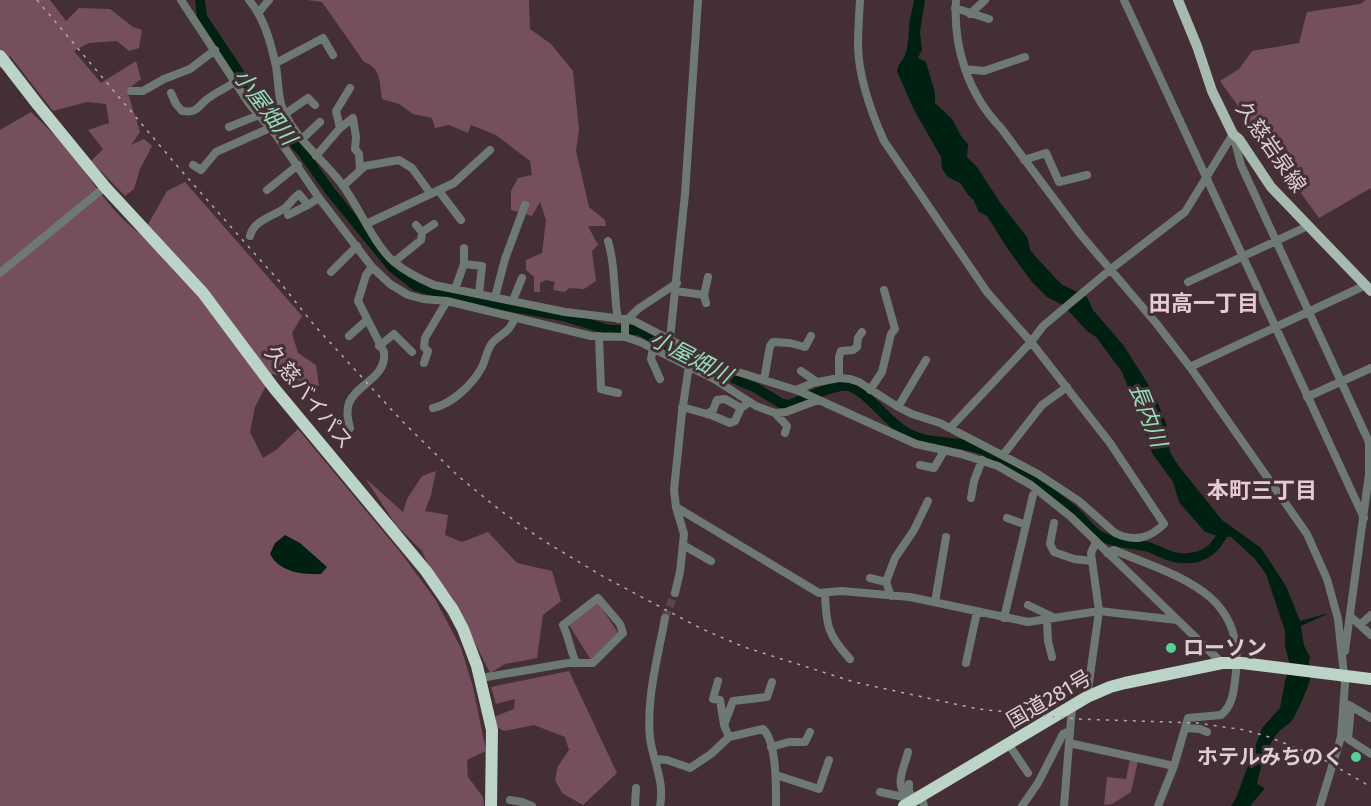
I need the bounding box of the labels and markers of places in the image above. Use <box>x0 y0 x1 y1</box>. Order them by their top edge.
place label: ローソン <box>1183 635 1267 661</box>
marker: ローソン <box>1164 641 1178 655</box>
place label: ホテルみちのく <box>1197 744 1344 770</box>
marker: ホテルみちのく <box>1349 750 1363 764</box>

